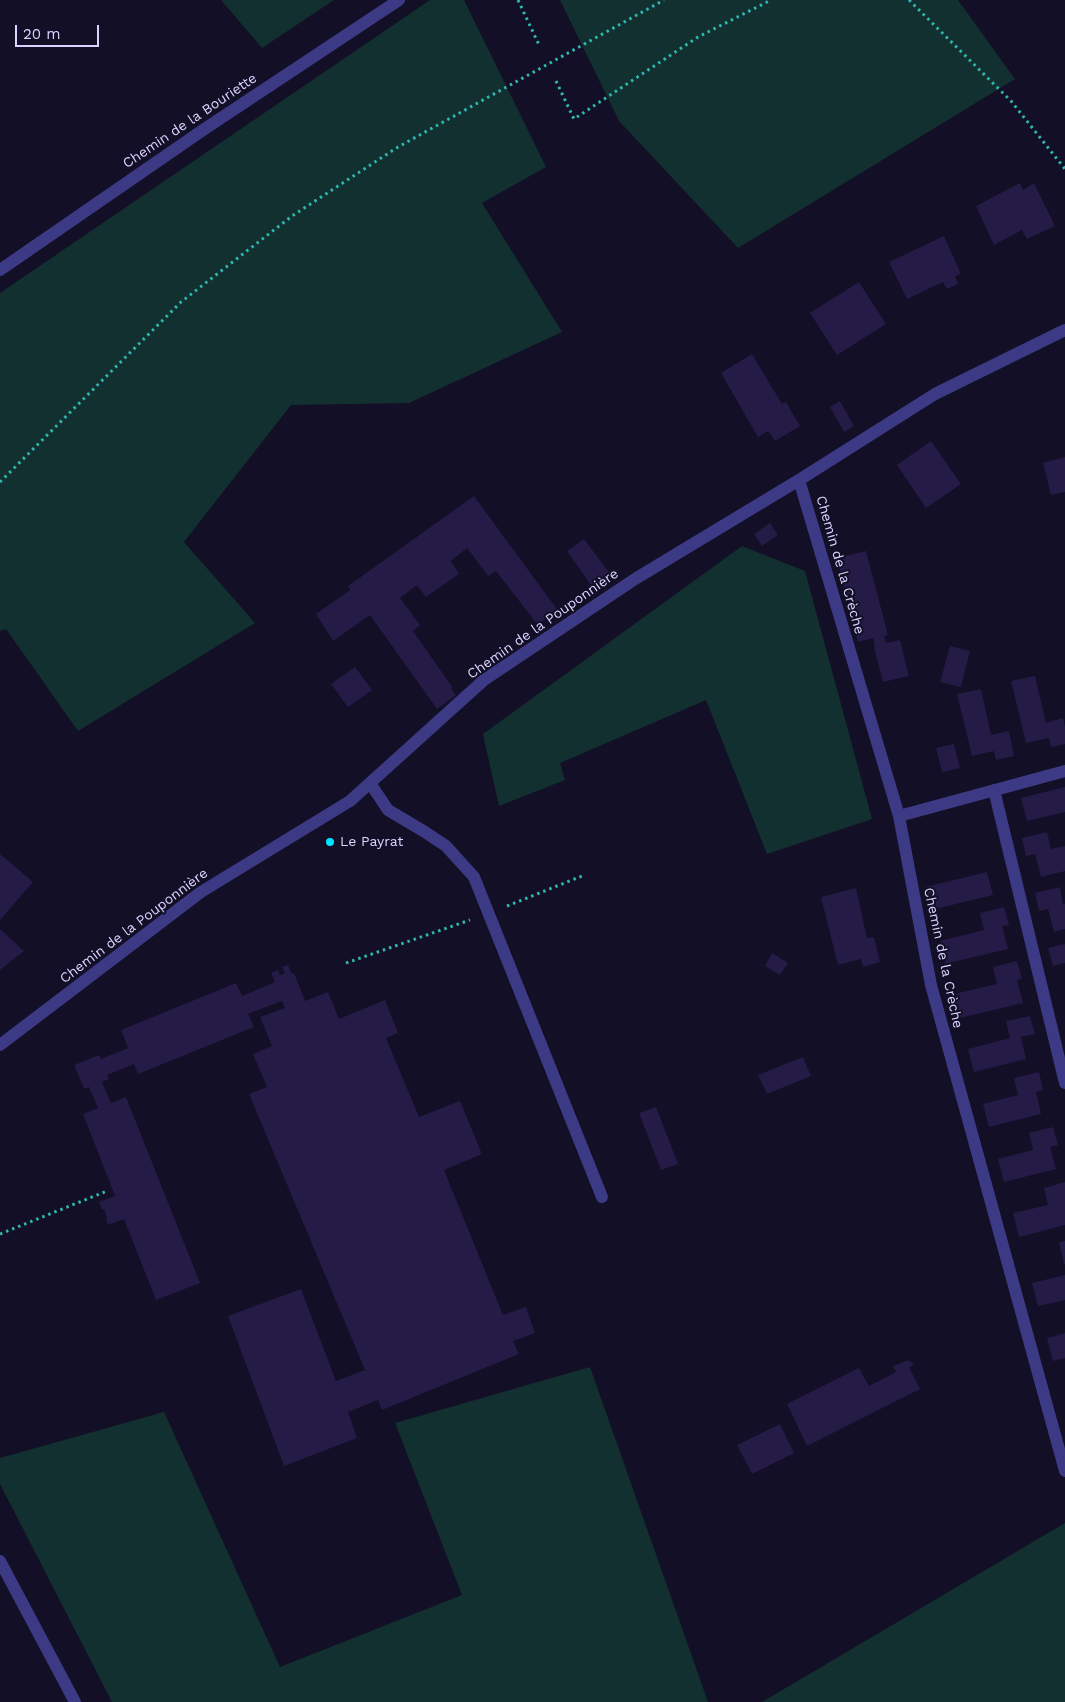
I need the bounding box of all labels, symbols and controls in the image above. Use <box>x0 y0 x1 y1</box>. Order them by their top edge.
scale bar <box>18 15 101 47</box>
text: 20 m <box>23 25 61 43</box>
street label: Chemin de la Bouriette <box>120 70 260 172</box>
street label: Chemin de la Crèche <box>812 494 868 636</box>
street label: Chemin de la Pouponnière <box>464 565 622 683</box>
place label: Le Payrat <box>340 834 403 850</box>
marker: Le Payrat <box>324 836 336 848</box>
street label: Chemin de la Pouponnière <box>57 865 211 987</box>
street label: Chemin de la Crèche <box>920 886 966 1030</box>

